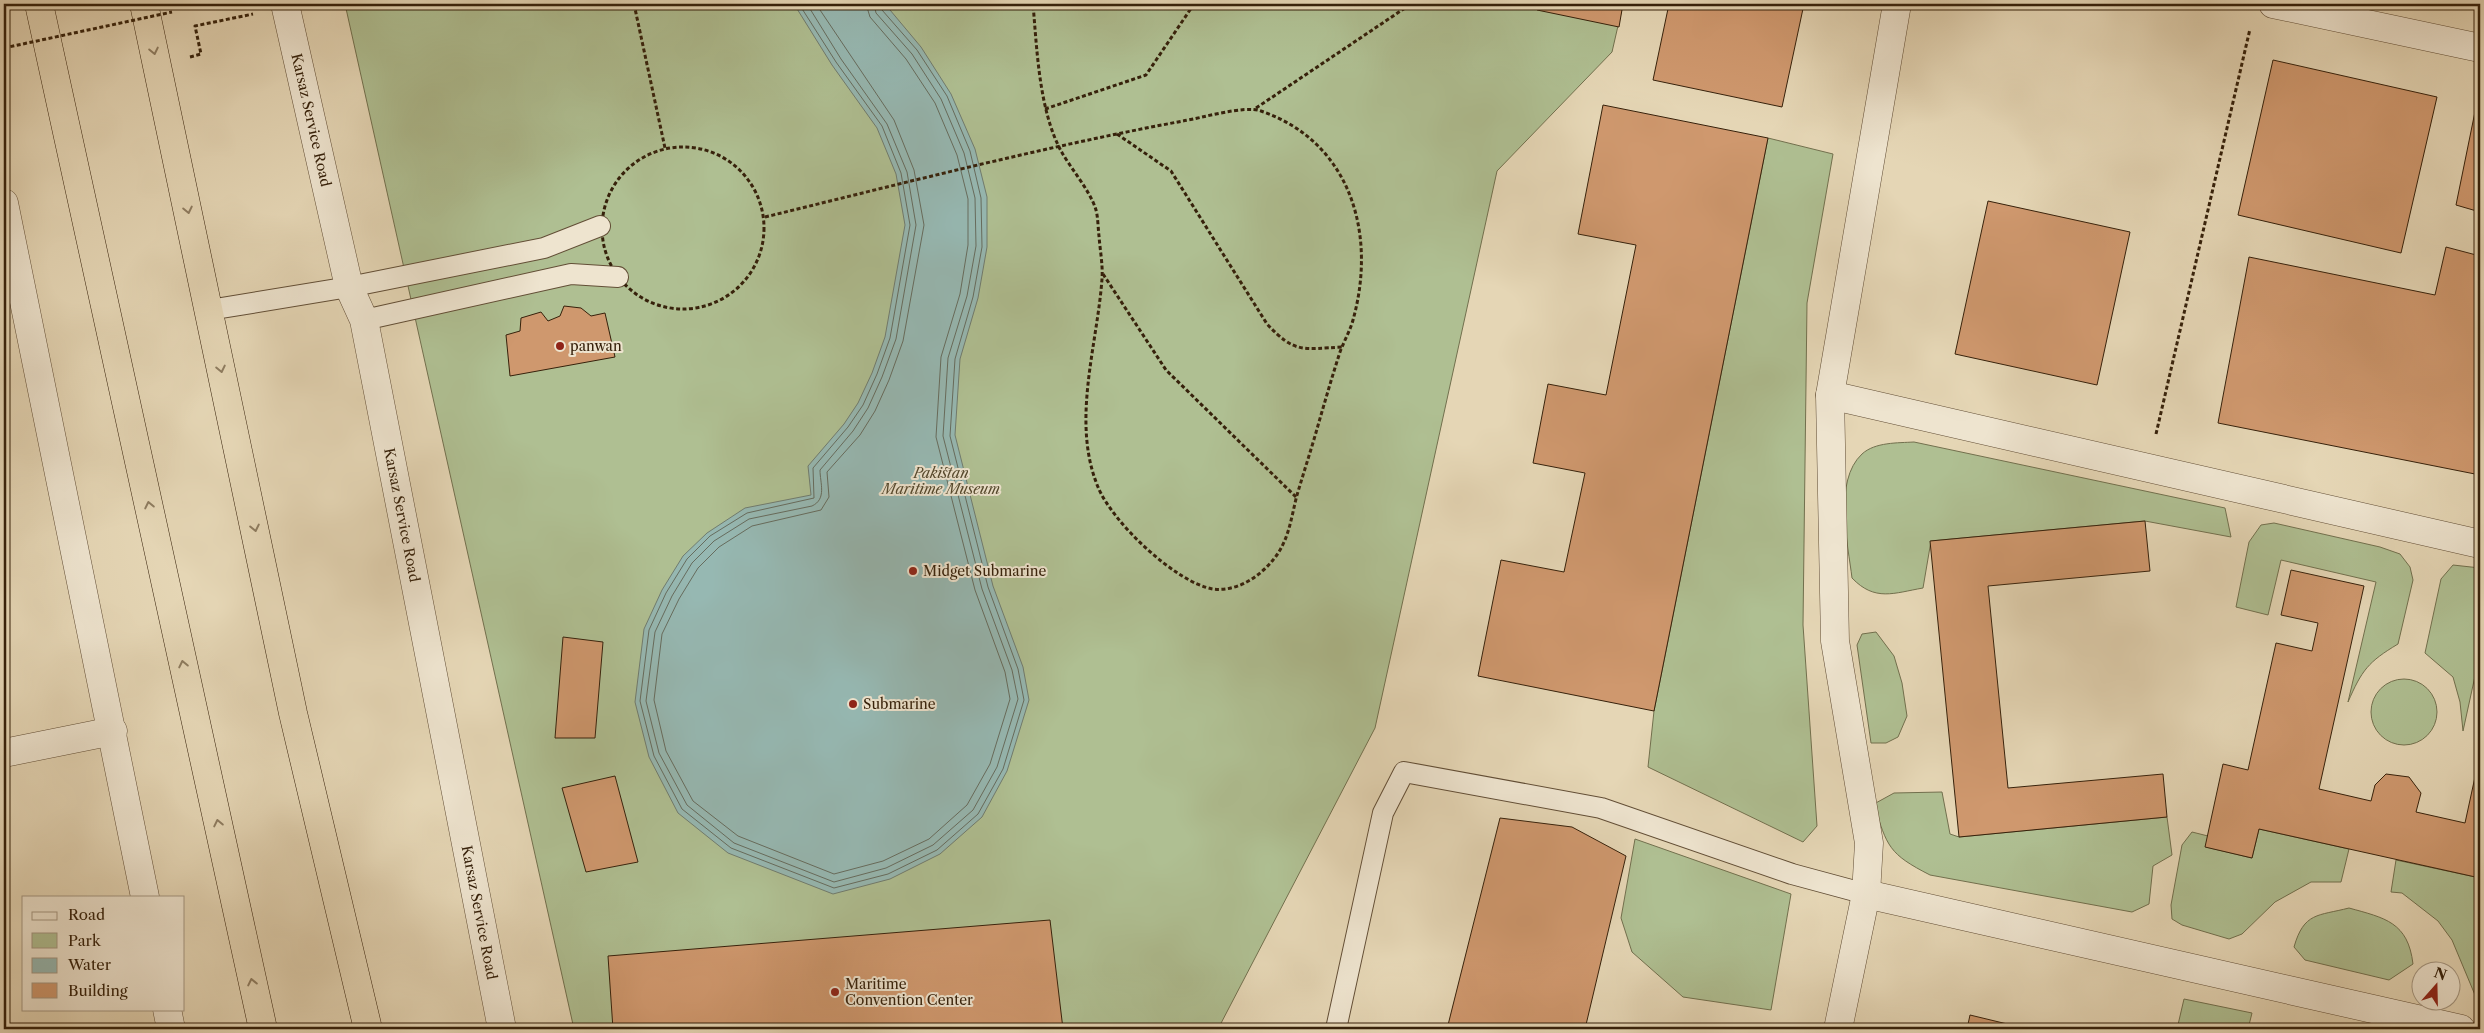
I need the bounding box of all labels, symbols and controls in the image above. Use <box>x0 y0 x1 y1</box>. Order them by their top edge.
one-way arrow <box>148 47 159 56</box>
street label: Karsaz Service Road <box>287 52 335 189</box>
one-way arrow <box>182 206 193 215</box>
place label: panwan <box>570 337 622 355</box>
marker: panwan <box>554 340 566 352</box>
one-way arrow <box>215 365 226 374</box>
street label: Karsaz Service Road <box>380 446 424 584</box>
park label: Pakistan Maritime Museum <box>880 464 1000 498</box>
one-way arrow <box>144 501 154 510</box>
one-way arrow <box>249 524 259 533</box>
place label: Midget Submarine <box>923 562 1047 580</box>
marker: Midget Submarine <box>907 565 919 577</box>
one-way arrow <box>178 660 189 668</box>
place label: Submarine <box>863 695 936 713</box>
marker: Submarine <box>847 698 859 710</box>
one-way arrow <box>213 818 224 827</box>
street label: Karsaz Service Road <box>457 844 501 982</box>
legend <box>22 896 185 1010</box>
text: Road <box>68 905 105 924</box>
text: Park <box>68 931 102 950</box>
text: Water <box>67 955 112 974</box>
north arrow <box>2412 960 2462 1010</box>
text: N <box>2432 963 2449 984</box>
place label: Maritime Convention Center <box>845 975 973 1009</box>
one-way arrow <box>247 977 258 986</box>
text: Building <box>68 981 128 1000</box>
marker: Maritime Convention Center <box>829 986 841 998</box>

